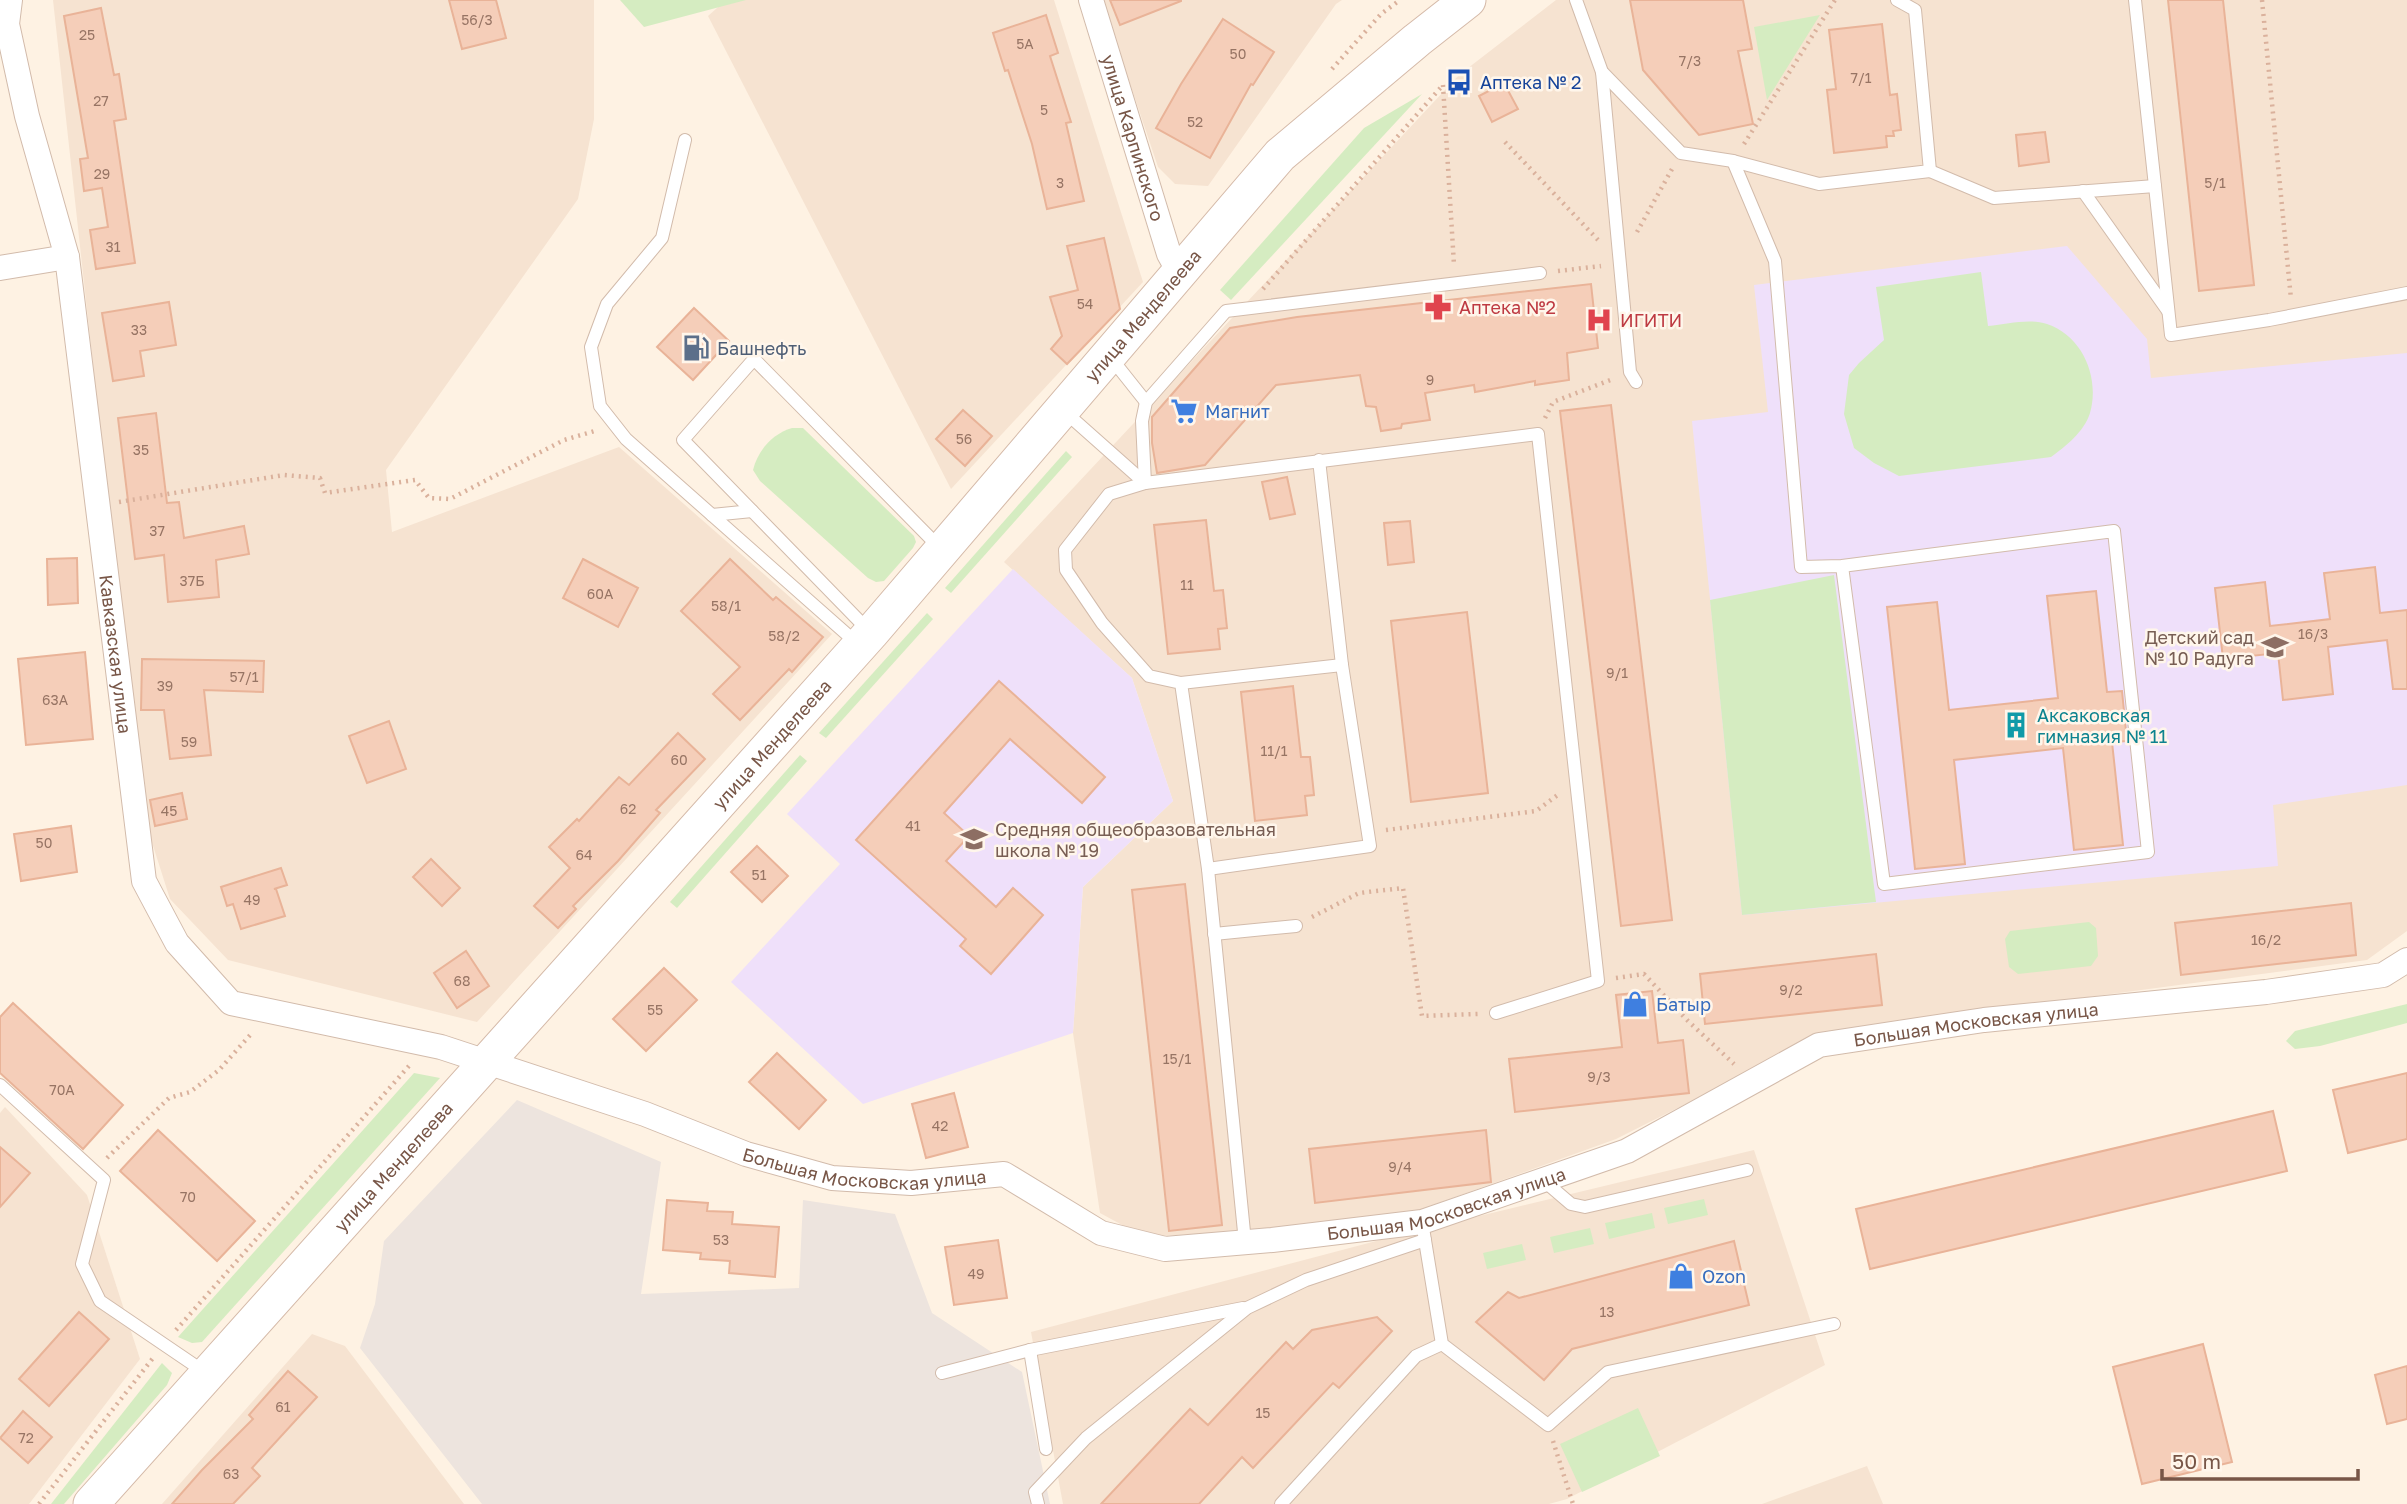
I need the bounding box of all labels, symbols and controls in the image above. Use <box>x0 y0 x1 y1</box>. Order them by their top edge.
house number: 56/3 <box>461 11 493 28</box>
house number: 25 <box>79 26 95 43</box>
house number: 5А <box>1016 35 1034 52</box>
house number: 50 <box>1230 45 1246 62</box>
street label: улица Карпинского <box>1097 52 1169 224</box>
house number: 7/3 <box>1679 52 1701 69</box>
bus stop icon: Аптека № 2 <box>1444 67 1474 97</box>
house number: 7/1 <box>1851 69 1872 86</box>
place label: Аптека № 2 <box>1480 71 1581 93</box>
house number: 27 <box>93 92 109 109</box>
house number: 5 <box>1040 101 1048 118</box>
house number: 52 <box>1187 113 1203 130</box>
house number: 29 <box>94 165 110 182</box>
house number: 3 <box>1056 174 1064 191</box>
house number: 5/1 <box>2204 174 2226 191</box>
house number: 31 <box>106 238 121 255</box>
street label: улица Менделеева <box>1080 245 1205 386</box>
pharmacy icon: Аптека №2 <box>1423 292 1453 322</box>
house number: 54 <box>1077 295 1093 312</box>
place label: Аптека №2 <box>1459 296 1556 318</box>
hospital icon: ИГИТИ <box>1584 305 1614 335</box>
place label: ИГИТИ <box>1620 309 1682 331</box>
house number: 33 <box>131 321 147 338</box>
fuel station icon: Башнефть <box>681 333 711 363</box>
place label: Башнефть <box>717 337 807 359</box>
house number: 9 <box>1426 371 1434 388</box>
supermarket icon: Магнит <box>1169 396 1199 426</box>
place label: Магнит <box>1205 400 1270 422</box>
house number: 56 <box>956 430 972 447</box>
house number: 35 <box>133 441 149 458</box>
house number: 37 <box>149 522 165 539</box>
house number: 37Б <box>180 572 204 589</box>
street label: Кавказская улица <box>95 573 137 735</box>
house number: 11 <box>1180 576 1194 593</box>
house number: 60А <box>587 585 614 602</box>
house number: 58/1 <box>711 597 741 614</box>
house number: 16/3 <box>2298 625 2328 642</box>
place label: Детский сад № 10 Радуга <box>2145 626 2254 669</box>
house number: 58/2 <box>768 627 800 644</box>
school or university icon: Детский сад № 10 Радуга <box>2260 632 2290 662</box>
house number: 9/1 <box>1606 664 1628 681</box>
house number: 57/1 <box>229 668 259 685</box>
street label: улица Менделеева <box>708 675 835 814</box>
house number: 39 <box>157 677 173 694</box>
house number: 63А <box>42 691 69 708</box>
place label: Аксаковская гимназия № 11 <box>2037 704 2167 747</box>
building icon: Аксаковская гимназия № 11 <box>2001 710 2031 740</box>
house number: 59 <box>181 733 197 750</box>
house number: 11/1 <box>1260 742 1288 759</box>
house number: 60 <box>670 751 688 768</box>
house number: 62 <box>620 800 636 817</box>
house number: 45 <box>161 802 177 819</box>
house number: 41 <box>905 817 921 834</box>
place label: Средняя общеобразовательная школа № 19 <box>995 818 1276 861</box>
school or university icon: Средняя общеобразовательная школа № 19 <box>959 824 989 854</box>
house number: 50 <box>36 834 52 851</box>
house number: 64 <box>575 846 593 863</box>
house number: 51 <box>752 866 767 883</box>
house number: 49 <box>243 891 261 908</box>
house number: 16/2 <box>2251 931 2281 948</box>
house number: 68 <box>453 972 471 989</box>
house number: 9/2 <box>1779 981 1803 998</box>
shop icon: Батыр <box>1620 989 1650 1019</box>
place label: Батыр <box>1656 993 1711 1015</box>
street label: Большая Московская улица <box>1852 998 2099 1051</box>
house number: 55 <box>647 1001 663 1018</box>
house number: 15/1 <box>1163 1050 1191 1067</box>
house number: 9/3 <box>1587 1068 1611 1085</box>
house number: 70А <box>49 1081 75 1098</box>
street label: улица Менделеева <box>329 1097 457 1236</box>
house number: 42 <box>932 1117 948 1134</box>
street label: Большая Московская улица <box>740 1143 987 1194</box>
house number: 9/4 <box>1388 1158 1412 1175</box>
street label: Большая Московская улица <box>1326 1162 1568 1244</box>
house number: 70 <box>180 1188 196 1205</box>
house number: 53 <box>713 1231 729 1248</box>
shop icon: Ozon <box>1666 1261 1696 1291</box>
house number: 49 <box>967 1265 985 1282</box>
place label: Ozon <box>1702 1265 1746 1287</box>
house number: 13 <box>1600 1303 1614 1320</box>
house number: 61 <box>275 1398 291 1415</box>
house number: 15 <box>1256 1404 1270 1421</box>
house number: 72 <box>18 1429 34 1446</box>
scale bar <box>2162 1438 2358 1482</box>
text: 50 m <box>2172 1448 2221 1474</box>
house number: 63 <box>223 1465 239 1482</box>

